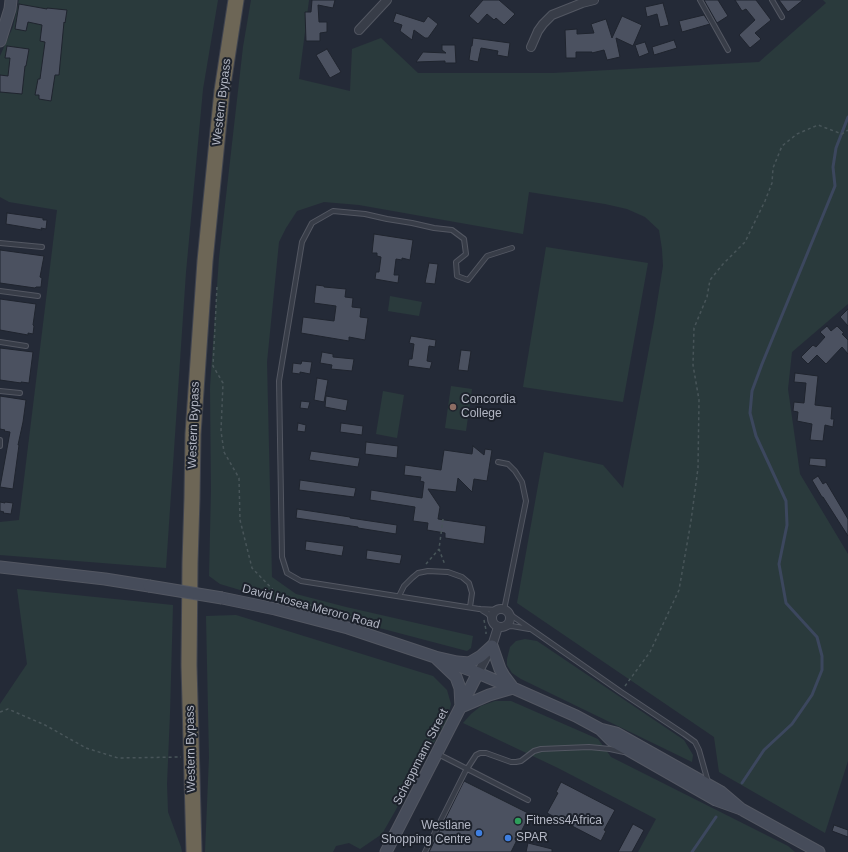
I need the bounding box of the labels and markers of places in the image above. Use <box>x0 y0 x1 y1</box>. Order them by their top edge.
place label: Concordia College <box>461 393 516 421</box>
marker: Concordia College <box>448 402 458 412</box>
place label: Fitness4Africa <box>526 814 602 828</box>
marker: Fitness4Africa <box>513 816 523 826</box>
place label: Westlane Shopping Centre <box>381 819 471 847</box>
marker: Westlane Shopping Centre <box>474 828 484 838</box>
place label: SPAR <box>516 831 548 845</box>
marker: SPAR <box>503 833 513 843</box>

